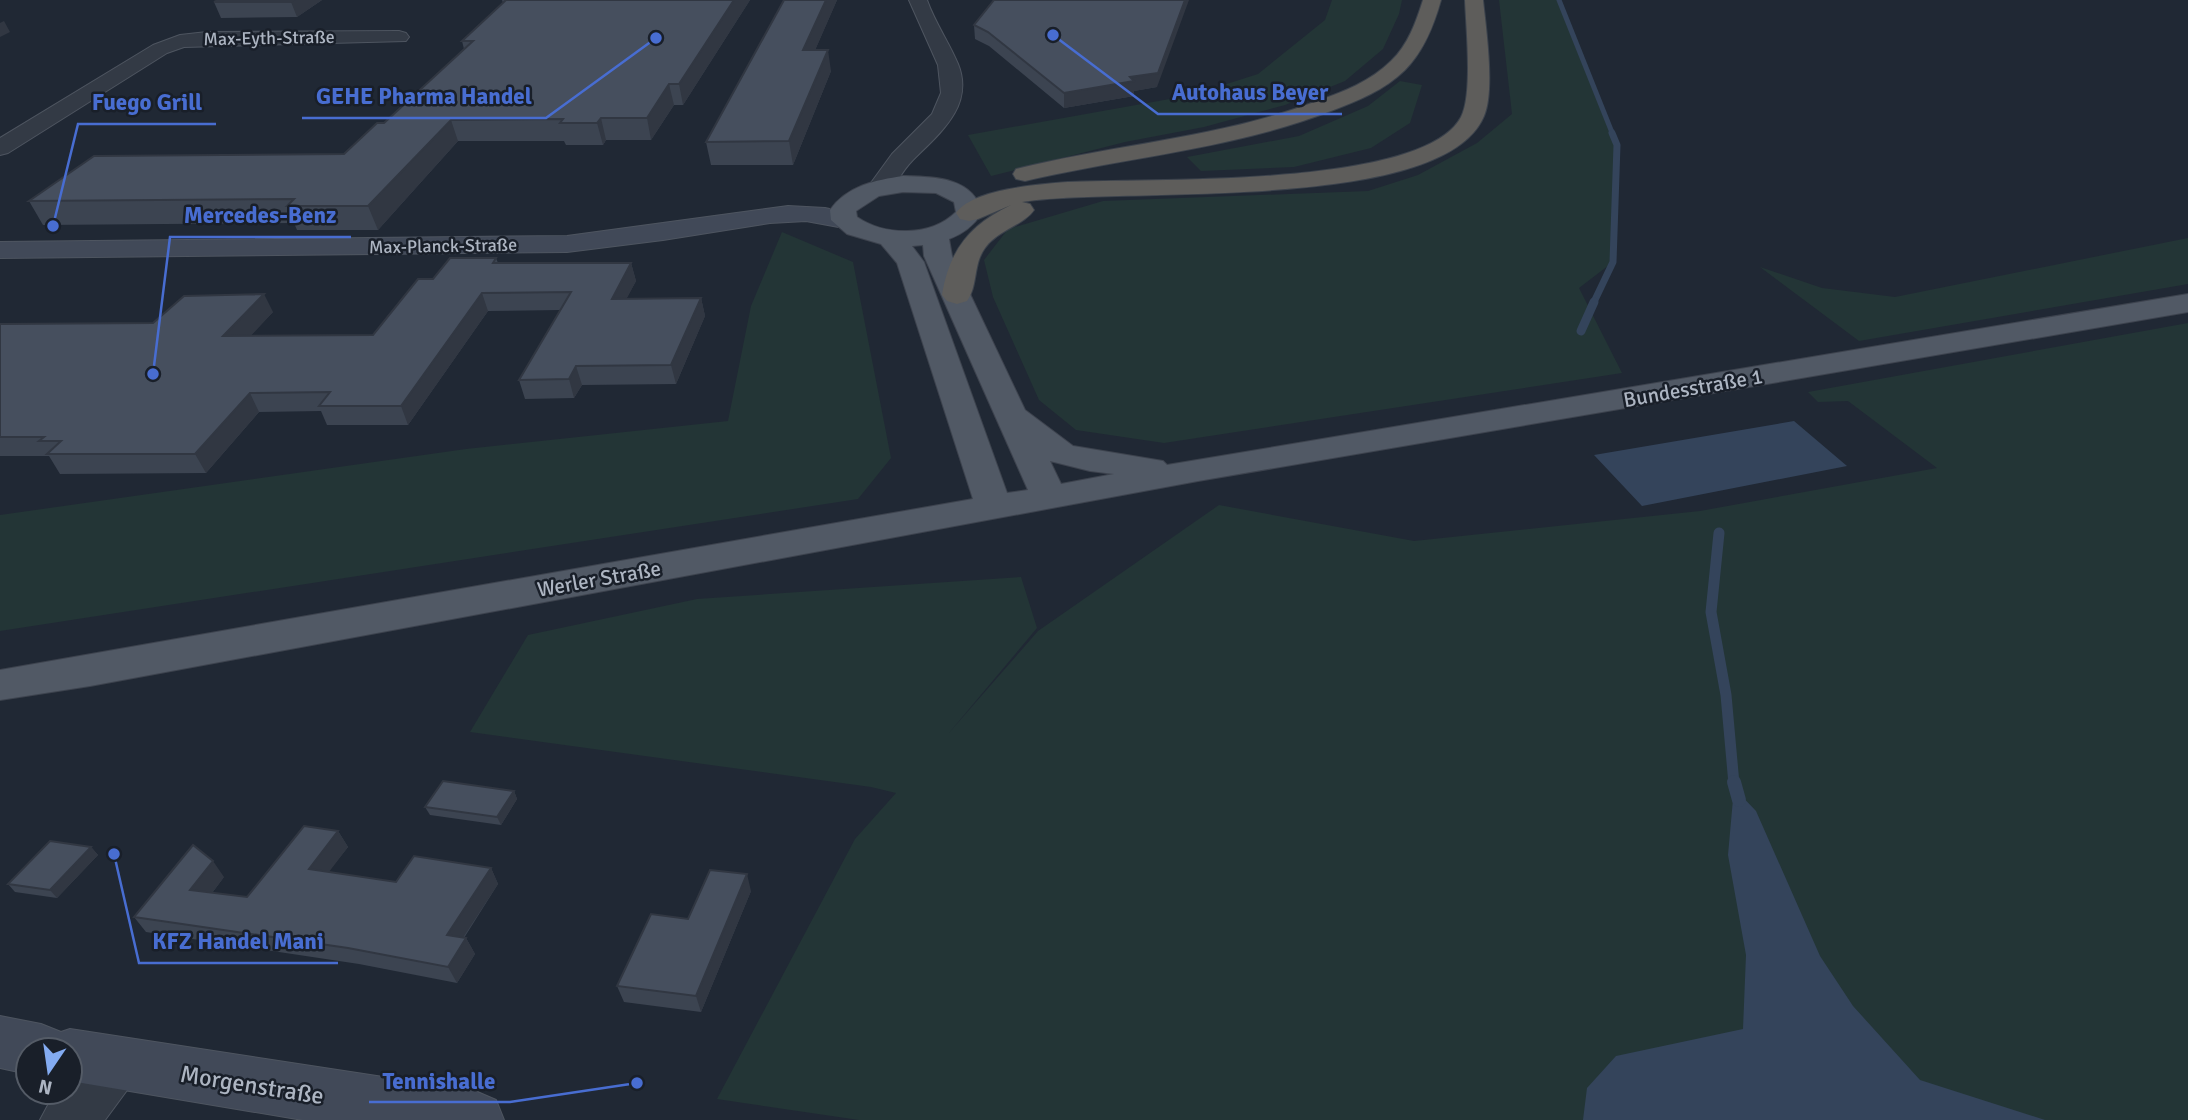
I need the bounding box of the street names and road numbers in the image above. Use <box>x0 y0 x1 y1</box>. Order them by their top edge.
street label: Max-Eyth-Straße <box>203 26 335 50</box>
street label: Max-Planck-Straße <box>369 234 517 258</box>
street label: Bundesstraße 1 <box>1621 363 1765 413</box>
street label: Werler Straße <box>535 555 663 603</box>
street label: Morgenstraße <box>178 1059 326 1111</box>

